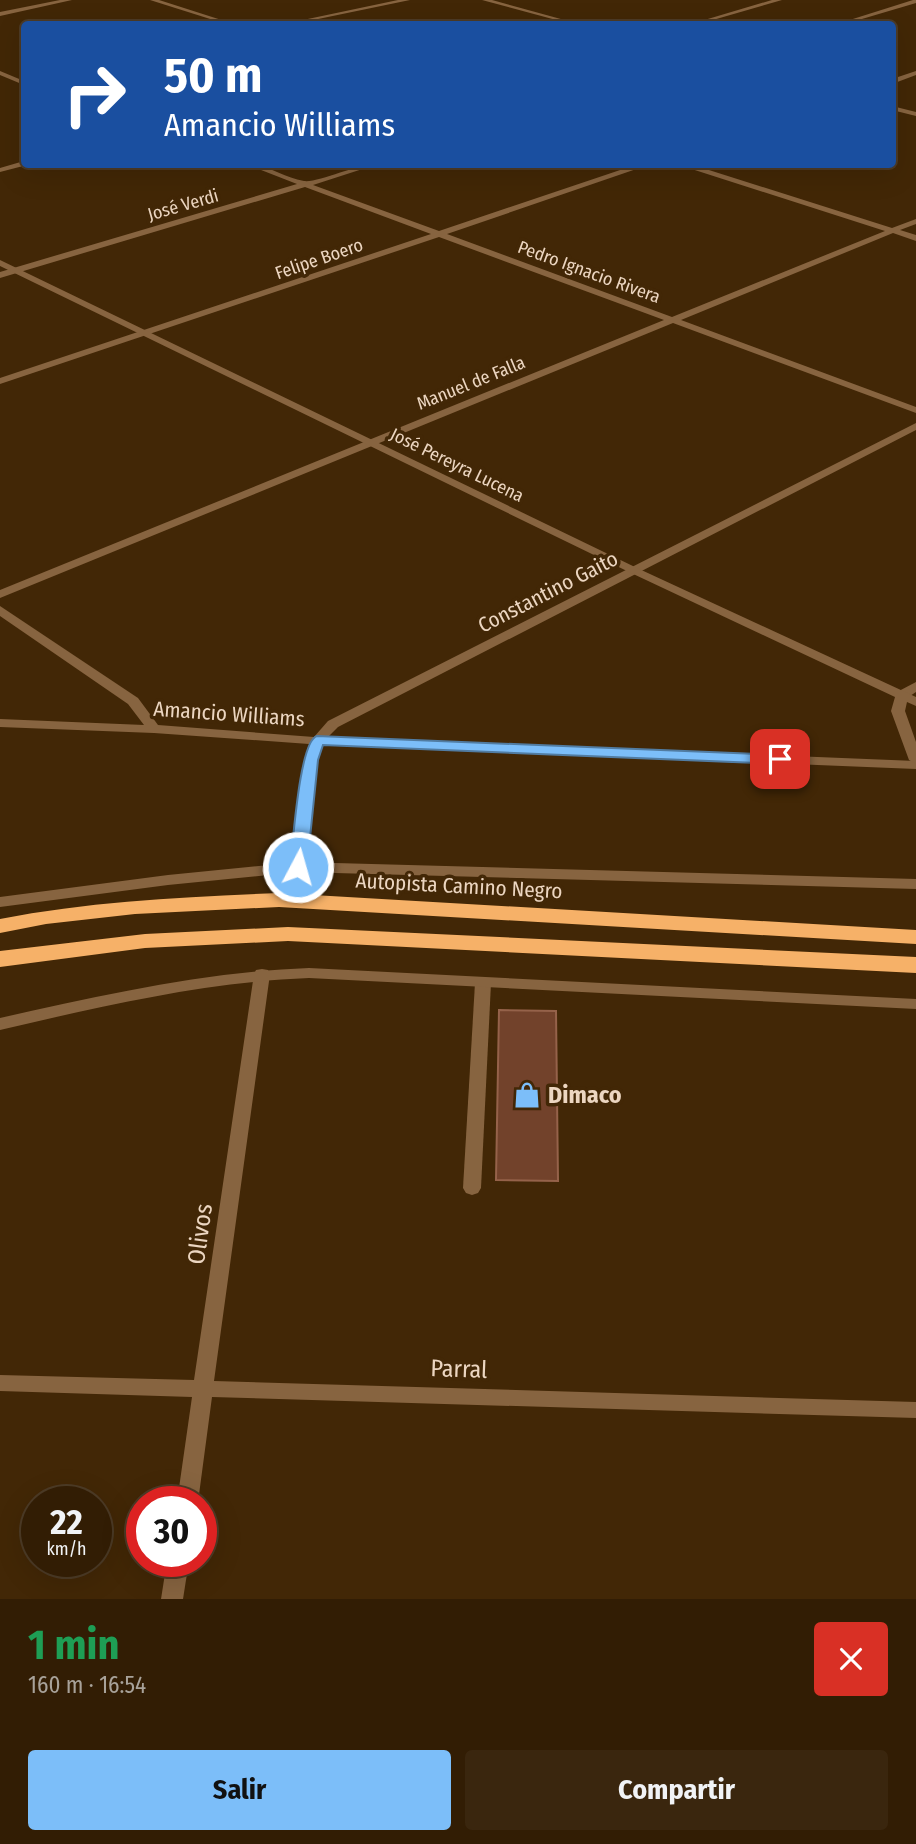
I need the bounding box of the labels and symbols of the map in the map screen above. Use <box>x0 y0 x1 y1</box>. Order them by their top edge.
street label: José Verdi <box>145 184 221 226</box>
street label: Felipe Boero <box>272 234 366 284</box>
street label: Pedro Ignacio Rivera <box>515 236 663 308</box>
street label: Manuel de Falla <box>414 351 529 415</box>
street label: José Pereyra Lucena <box>387 423 528 507</box>
street label: Constantino Gaito <box>474 545 622 639</box>
street label: Amancio Williams <box>152 696 306 732</box>
pin <box>750 729 810 789</box>
position arrow <box>261 830 335 904</box>
street label: Autopista Camino Negro <box>355 868 563 904</box>
shop icon: Dimaco <box>512 1080 542 1110</box>
place label: Dimaco <box>548 1081 622 1109</box>
street label: Olivos <box>182 1202 218 1266</box>
street label: Parral <box>430 1354 488 1384</box>
speed limit sign: 30 <box>126 1486 217 1577</box>

